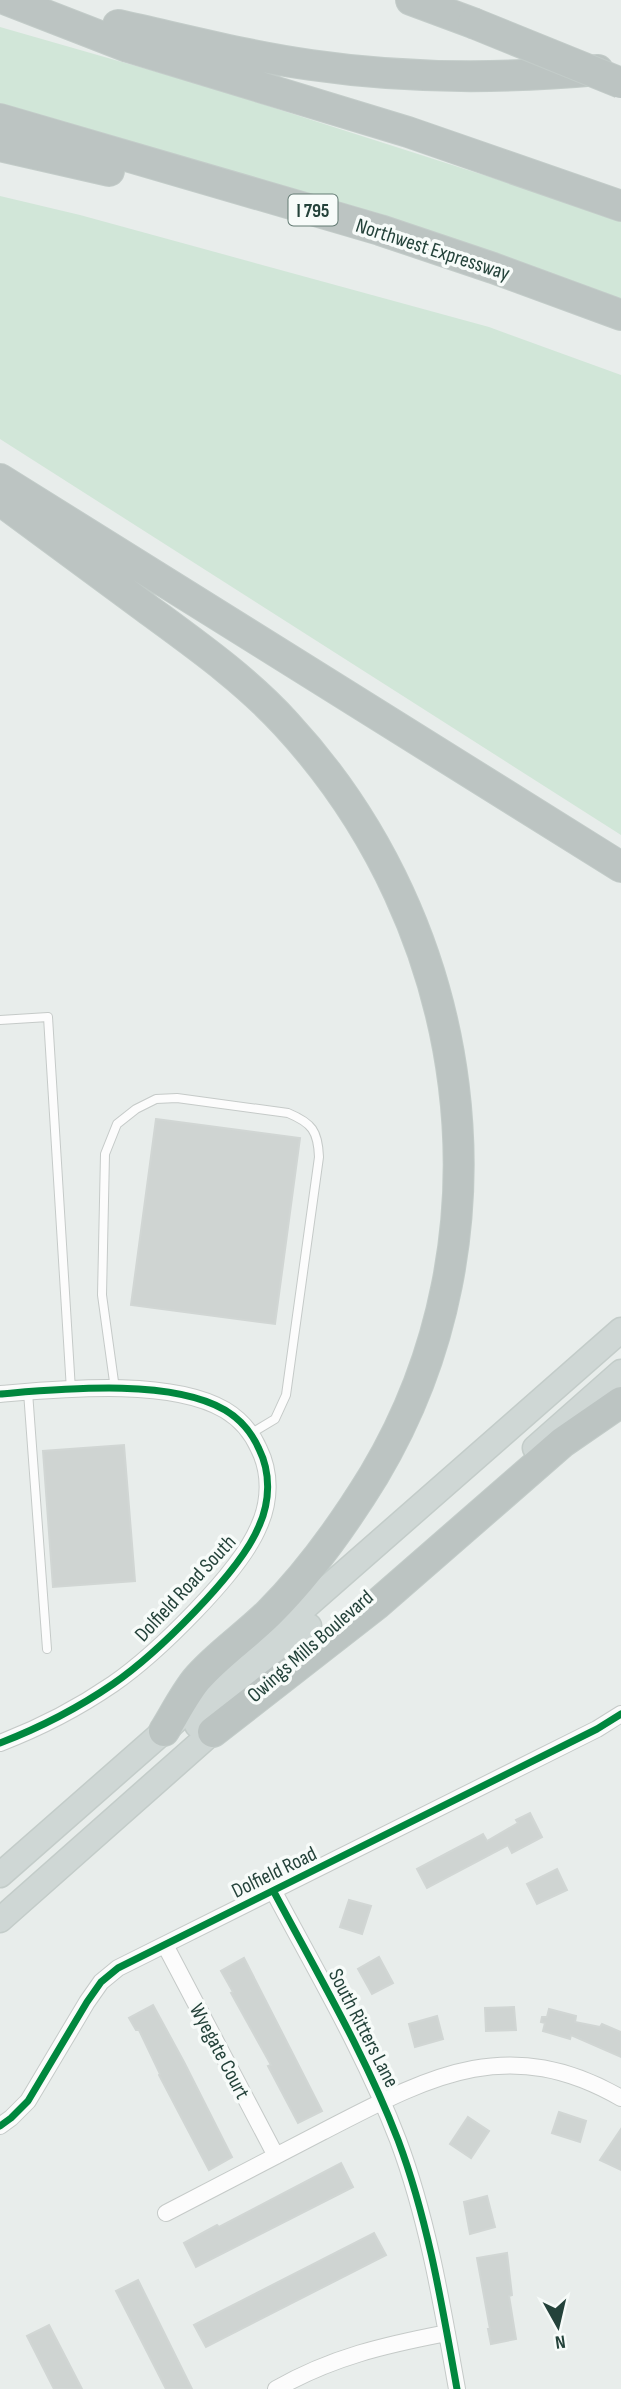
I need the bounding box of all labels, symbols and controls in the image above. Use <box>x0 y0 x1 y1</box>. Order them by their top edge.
road number: I 795 <box>288 194 338 226</box>
street label: Northwest Expressway <box>353 213 513 286</box>
street label: Dolfield Road South <box>130 1530 241 1647</box>
street label: Owings Mills Boulevard <box>242 1585 378 1708</box>
street label: Dolfield Road <box>228 1841 321 1904</box>
street label: South Ritters Lane <box>323 1965 404 2092</box>
street label: Wyegate Court <box>184 1999 255 2103</box>
north arrow <box>523 2291 593 2361</box>
text: N <box>554 2329 567 2353</box>

